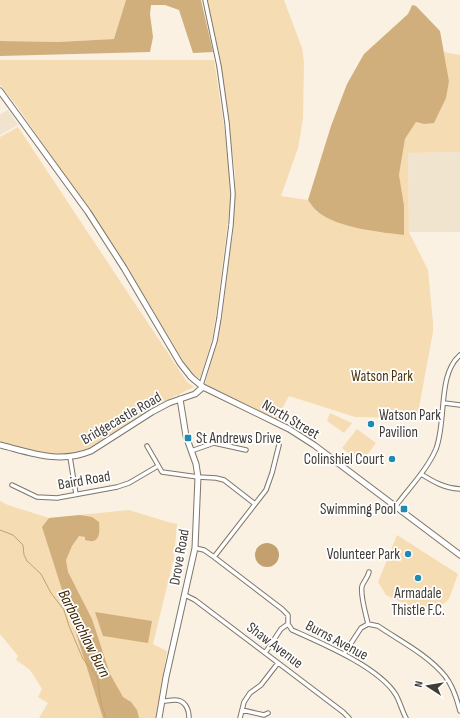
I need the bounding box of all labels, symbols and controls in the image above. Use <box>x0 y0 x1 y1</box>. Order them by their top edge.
park label: Watson Park <box>351 367 413 386</box>
street label: Bridgecastle Road <box>78 388 165 449</box>
street label: North Street <box>259 395 323 444</box>
place label: Watson Park Pavilion <box>379 406 441 442</box>
marker: Watson Park Pavilion <box>366 419 376 429</box>
place label: St Andrews Drive <box>196 429 281 448</box>
marker: St Andrews Drive <box>183 433 193 443</box>
place label: Colinshiel Court <box>304 450 384 469</box>
marker: Colinshiel Court <box>387 454 397 464</box>
street label: Baird Road <box>56 467 112 494</box>
place label: Swimming Pool <box>320 500 396 519</box>
marker: Swimming Pool <box>399 504 409 514</box>
street label: Drove Road <box>165 528 194 587</box>
place label: Volunteer Park <box>327 545 400 564</box>
marker: Volunteer Park <box>403 549 413 559</box>
marker: Armadale Thistle F.C. <box>413 573 423 583</box>
place label: Armadale Thistle F.C. <box>391 584 445 620</box>
water label: Barbauchlaw Burn <box>53 587 114 681</box>
street label: Burns Avenue <box>302 616 371 665</box>
street label: Shaw Avenue <box>243 618 307 673</box>
north arrow <box>408 666 448 706</box>
text: N <box>412 680 426 688</box>

